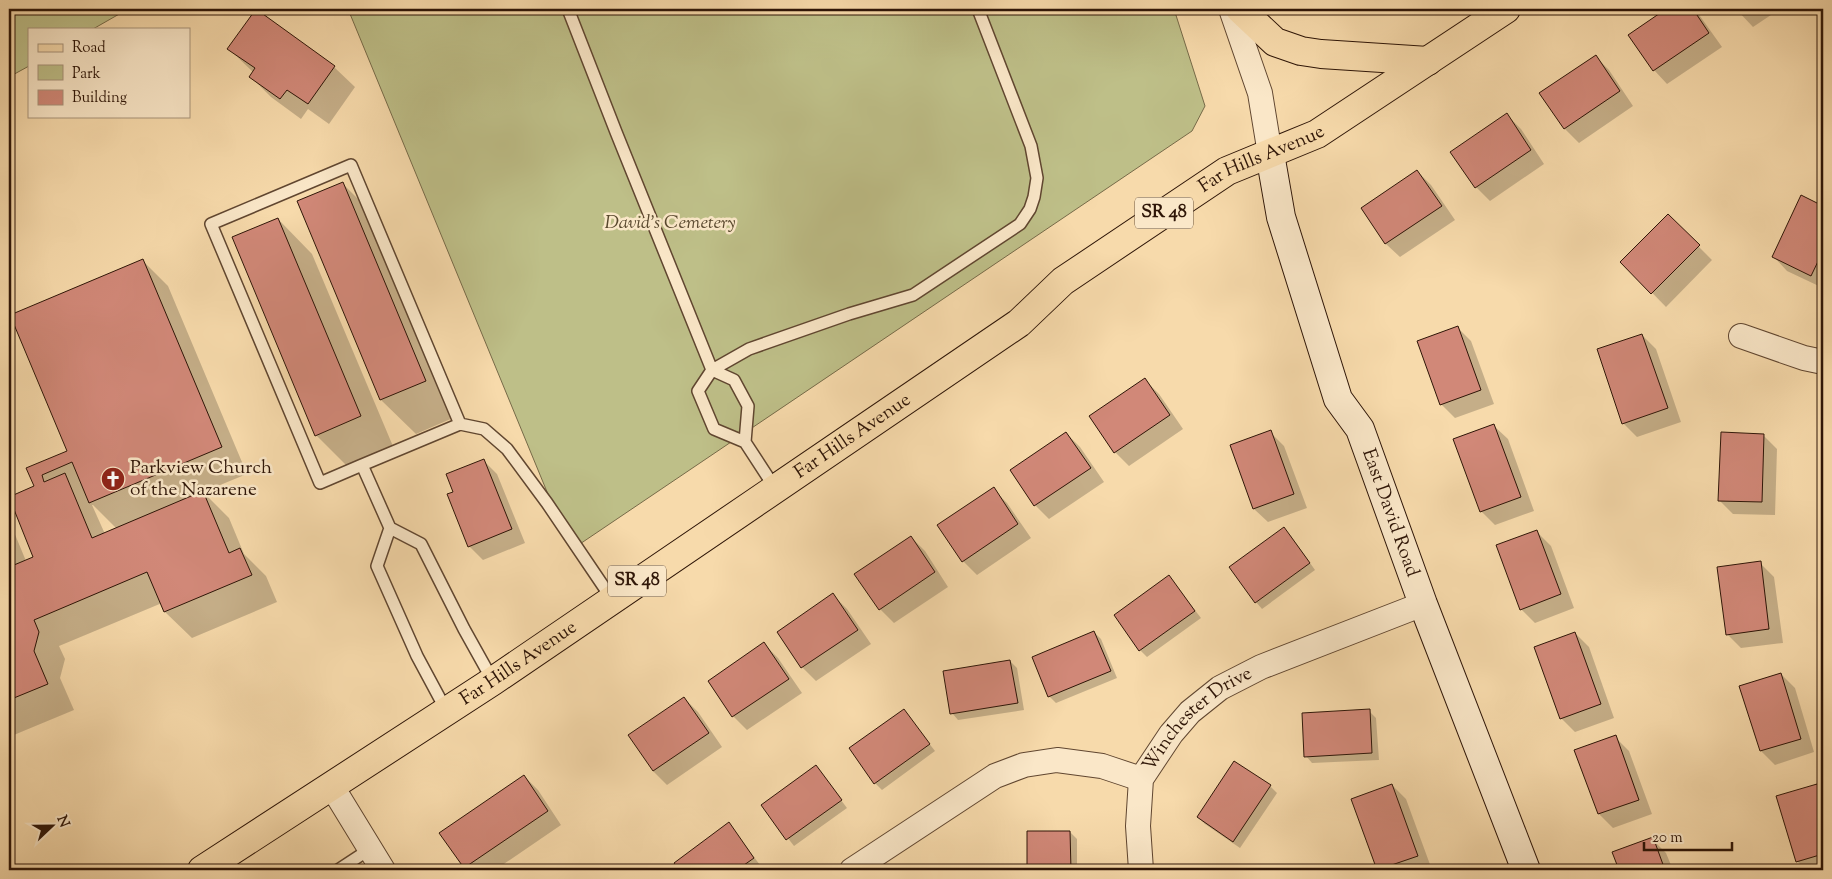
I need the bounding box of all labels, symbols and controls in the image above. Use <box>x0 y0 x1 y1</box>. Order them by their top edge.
legend <box>28 28 190 118</box>
text: Road <box>72 38 106 59</box>
text: Park <box>72 64 101 85</box>
text: Building <box>72 88 127 109</box>
street label: Far Hills Avenue <box>1193 119 1331 200</box>
road number: SR 48 <box>1135 198 1193 228</box>
park label: David's Cemetery <box>604 210 736 237</box>
street label: Far Hills Avenue <box>789 387 917 486</box>
street label: East David Road <box>1355 445 1426 581</box>
place label: Parkview Church of the Nazarene <box>130 455 272 504</box>
church icon: Parkview Church of the Nazarene <box>100 466 126 492</box>
road number: SR 48 <box>608 566 666 596</box>
street label: Far Hills Avenue <box>455 614 583 712</box>
street label: Winchester Drive <box>1136 660 1257 777</box>
north arrow <box>28 802 78 852</box>
text: N <box>51 813 74 831</box>
scale bar <box>1644 819 1732 851</box>
text: 20 m <box>1652 828 1683 849</box>

